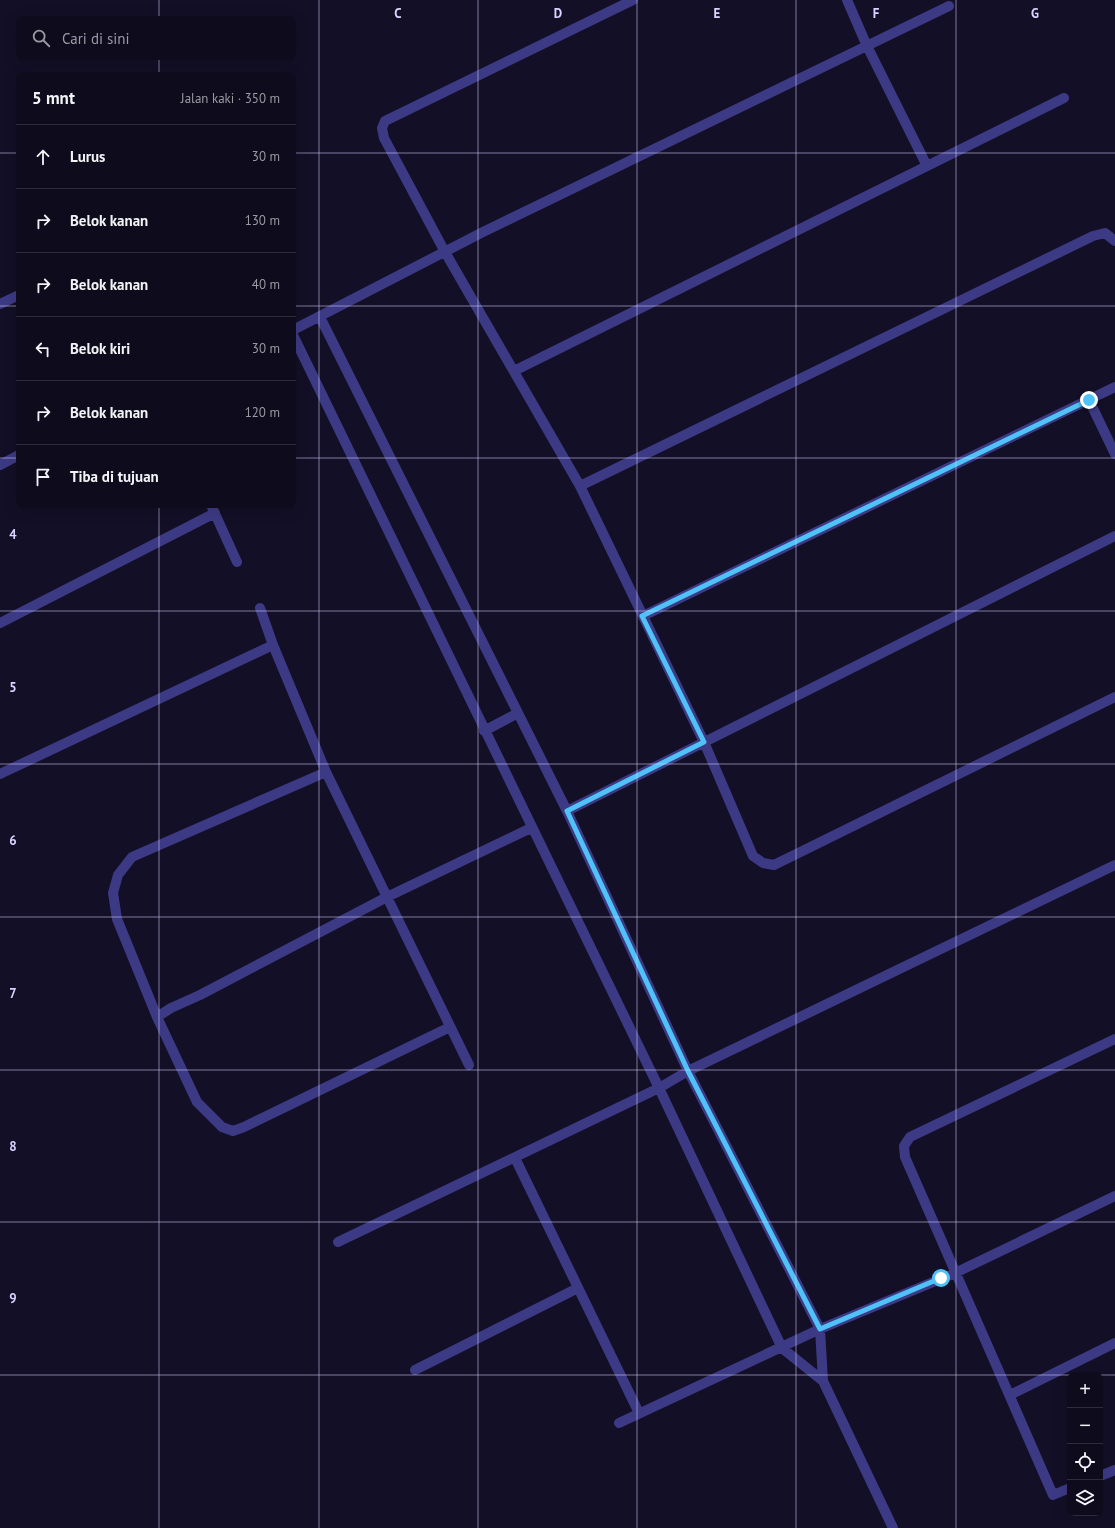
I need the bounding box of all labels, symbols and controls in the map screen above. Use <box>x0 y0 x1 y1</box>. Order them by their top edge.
text: C <box>394 5 402 22</box>
text: D <box>554 5 562 22</box>
text: E <box>714 5 721 22</box>
text: F <box>873 5 880 22</box>
text: G <box>1031 5 1039 22</box>
search box <box>16 16 296 60</box>
icon: search <box>30 27 52 49</box>
text: Cari di sini <box>62 29 130 48</box>
text: 5 mnt <box>32 87 75 109</box>
text: Jalan kaki · 350 m <box>181 90 280 107</box>
icon: ahead <box>32 146 54 168</box>
text: Lurus <box>70 147 105 166</box>
text: 30 m <box>252 148 280 165</box>
icon: right <box>32 210 54 232</box>
text: Belok kanan <box>70 211 148 230</box>
text: 130 m <box>245 212 280 229</box>
icon: right <box>32 274 54 296</box>
text: Belok kanan <box>70 275 148 294</box>
text: 40 m <box>252 276 280 293</box>
icon: left <box>32 338 54 360</box>
text: Belok kiri <box>70 339 130 358</box>
text: 30 m <box>252 340 280 357</box>
route end <box>1080 391 1098 409</box>
icon: right <box>32 402 54 424</box>
text: Belok kanan <box>70 403 148 422</box>
text: 120 m <box>245 404 280 421</box>
icon: arrive <box>32 466 54 488</box>
text: Tiba di tujuan <box>70 467 159 486</box>
text: 4 <box>9 526 17 543</box>
text: 5 <box>9 679 17 696</box>
text: 6 <box>9 832 17 849</box>
text: 7 <box>9 985 17 1002</box>
text: 8 <box>9 1138 17 1155</box>
route start <box>932 1269 950 1287</box>
text: 9 <box>9 1290 17 1307</box>
map controls <box>1067 1372 1103 1516</box>
button: + <box>1067 1372 1103 1408</box>
button: − <box>1067 1408 1103 1444</box>
button: locate <box>1067 1444 1103 1480</box>
button: layers <box>1067 1480 1103 1516</box>

